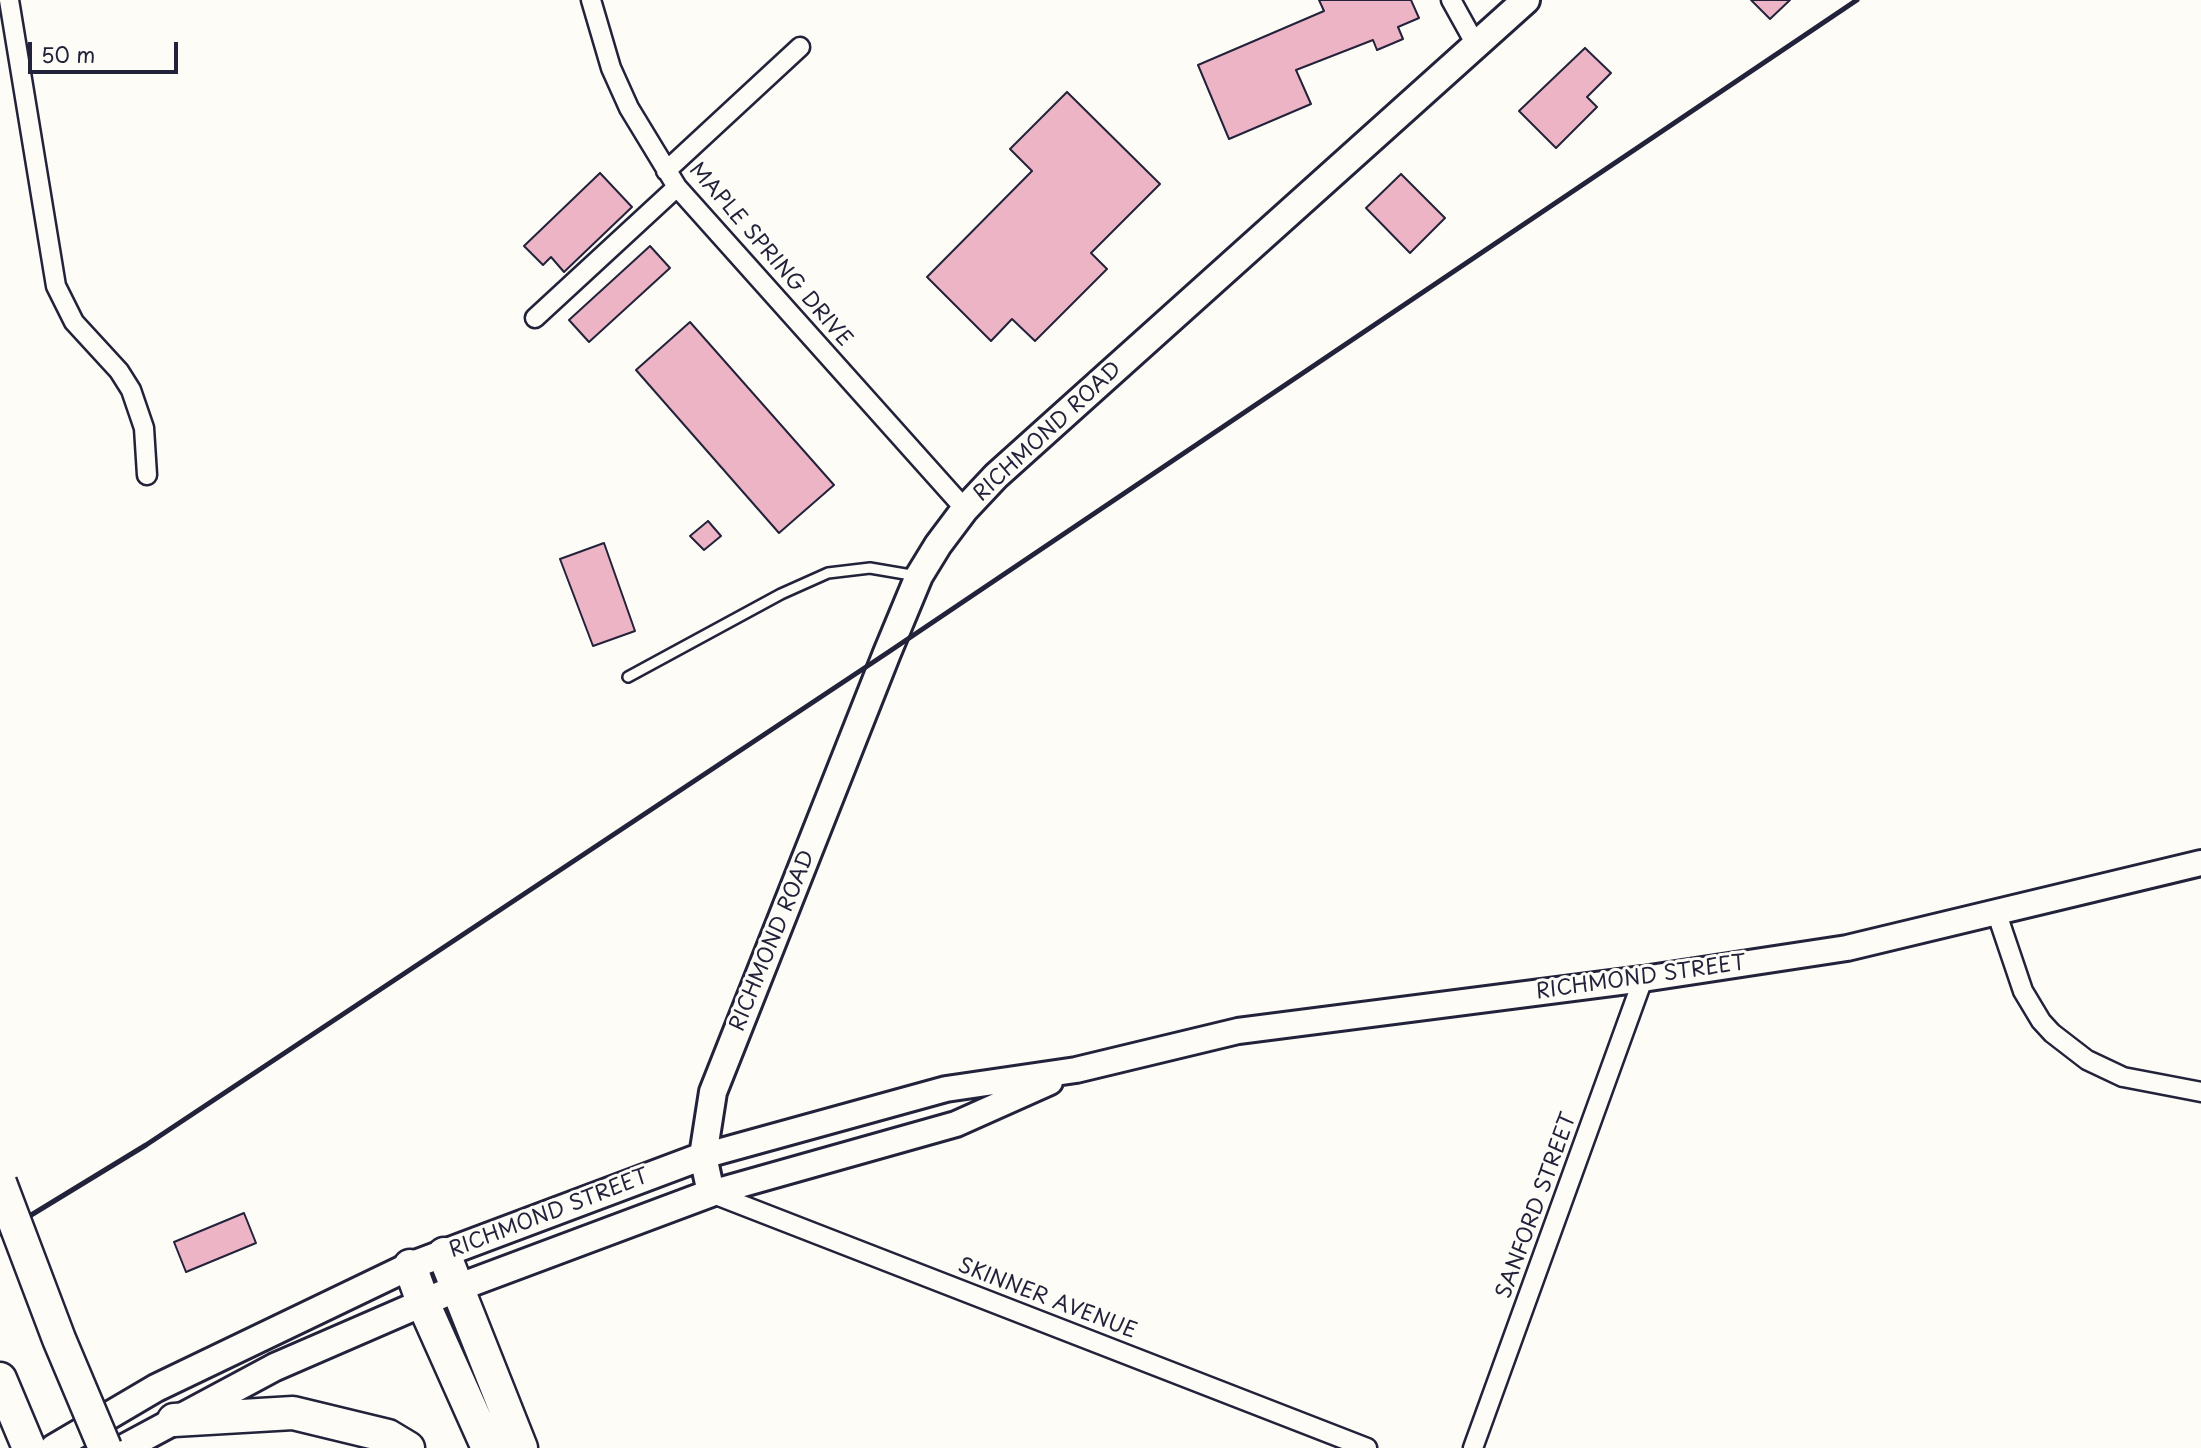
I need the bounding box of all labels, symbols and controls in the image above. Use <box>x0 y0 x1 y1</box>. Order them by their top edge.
scale bar <box>32 28 182 72</box>
text: 50 m <box>41 38 95 70</box>
street label: MAPLE SPRING DRIVE <box>683 158 857 352</box>
street label: RICHMOND ROAD <box>969 357 1127 507</box>
street label: RICHMOND ROAD <box>725 847 821 1035</box>
street label: RICHMOND STREET <box>1534 951 1748 1005</box>
street label: SANFORD STREET <box>1492 1110 1582 1302</box>
street label: RICHMOND STREET <box>446 1164 652 1264</box>
street label: SKINNER AVENUE <box>954 1253 1140 1345</box>

